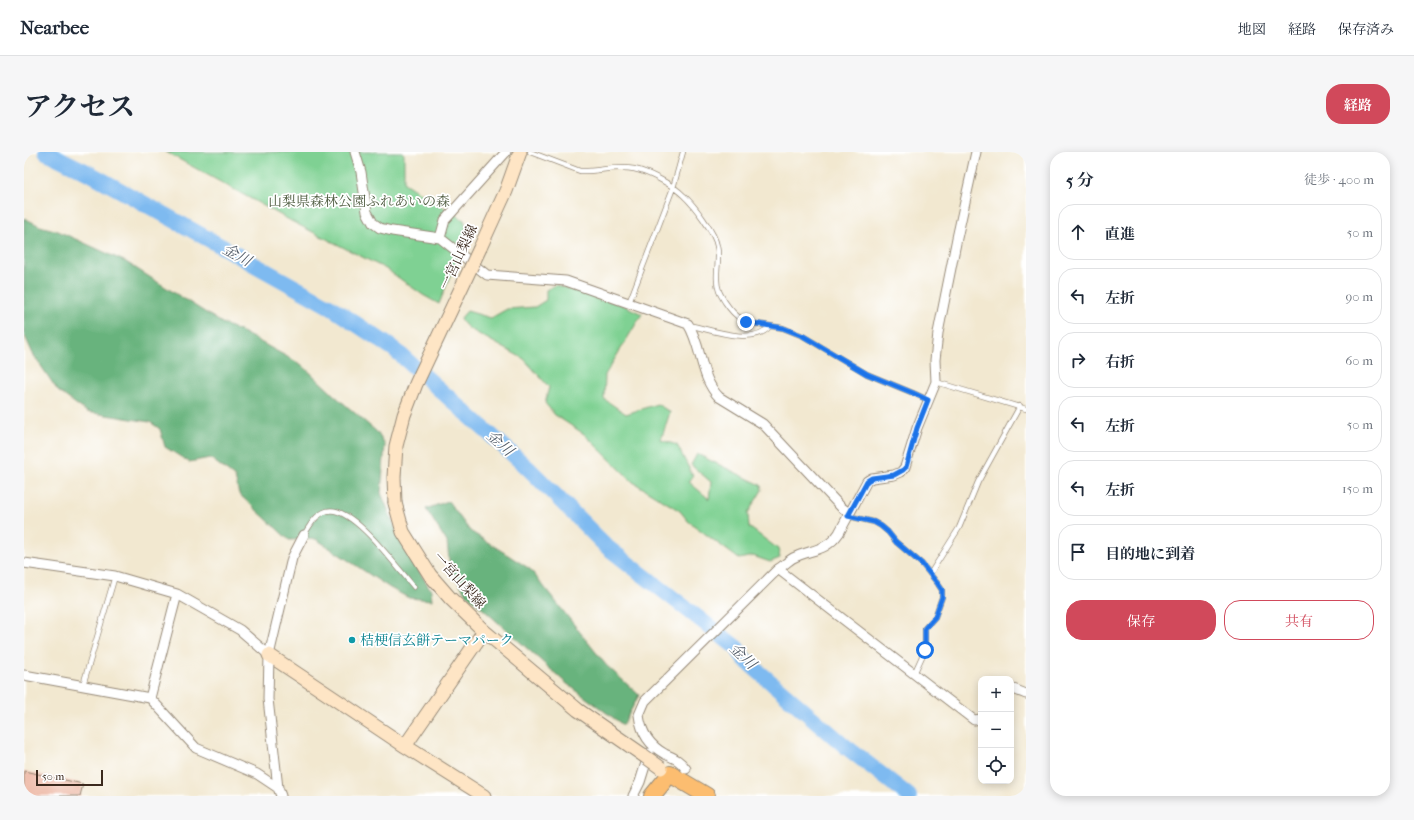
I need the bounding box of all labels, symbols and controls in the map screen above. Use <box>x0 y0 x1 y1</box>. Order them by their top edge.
text: Nearbee <box>20 17 89 39</box>
text: 地図 <box>1238 21 1266 38</box>
text: 経路 <box>1288 21 1316 38</box>
text: 保存済み <box>1338 21 1394 38</box>
button: 経路 <box>1326 84 1390 124</box>
text: アクセス <box>24 90 135 123</box>
text: 5 分 <box>1066 170 1094 190</box>
text: 徒歩 · 400 m <box>1304 172 1374 187</box>
park label: 山梨県森林公園ふれあいの森 <box>268 193 450 210</box>
icon: ahead <box>1067 221 1089 243</box>
street label: 一宮山梨線 <box>436 222 481 293</box>
text: 直進 <box>1105 225 1135 243</box>
text: 50 m <box>1347 225 1373 240</box>
water label: 金川 <box>220 240 256 271</box>
icon: left <box>1067 285 1089 307</box>
text: 左折 <box>1105 289 1135 307</box>
text: 90 m <box>1345 289 1373 304</box>
route end <box>737 313 755 331</box>
icon: right <box>1067 349 1089 371</box>
text: 右折 <box>1105 353 1135 371</box>
text: 60 m <box>1345 353 1373 368</box>
icon: left <box>1067 413 1089 435</box>
text: 左折 <box>1105 417 1135 435</box>
text: 50 m <box>1347 417 1373 432</box>
water label: 金川 <box>483 426 519 461</box>
icon: left <box>1067 477 1089 499</box>
text: 左折 <box>1105 481 1135 499</box>
text: 150 m <box>1342 481 1373 496</box>
icon: arrive <box>1067 541 1089 563</box>
text: 目的地に到着 <box>1105 545 1195 563</box>
street label: 一宮山梨線 <box>430 549 489 612</box>
button: 保存 <box>1066 600 1216 640</box>
button: 共有 <box>1224 600 1374 640</box>
place label: 桔梗信玄餅テーマパーク <box>360 632 514 649</box>
marker: 桔梗信玄餅テーマパーク <box>347 635 357 645</box>
water label: 金川 <box>726 639 761 674</box>
route start <box>916 641 934 659</box>
map controls <box>978 676 1014 784</box>
button: + <box>978 676 1014 712</box>
button: − <box>978 712 1014 748</box>
button: locate <box>978 748 1014 784</box>
scale bar <box>36 768 103 787</box>
text: 50 m <box>42 770 64 783</box>

